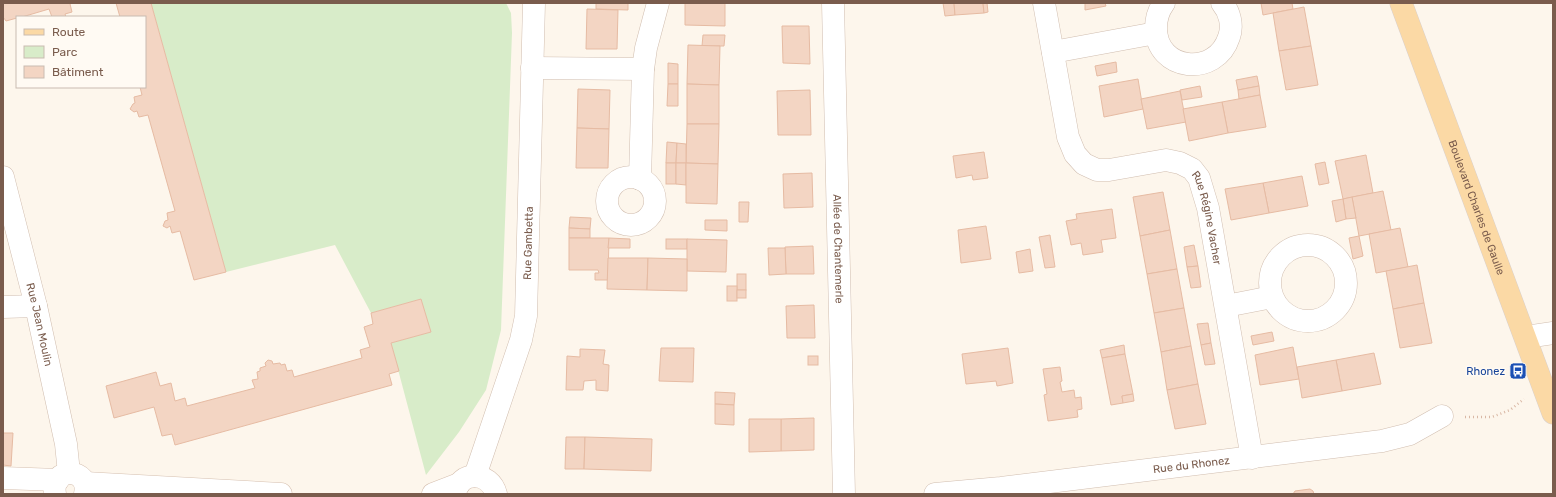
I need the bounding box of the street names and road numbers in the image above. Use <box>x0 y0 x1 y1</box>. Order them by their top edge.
street label: Boulevard Charles de Gaulle <box>1446 138 1508 277</box>
street label: Rue Régine Vacher <box>1189 168 1225 267</box>
street label: Allée de Chantemerle <box>831 194 846 304</box>
street label: Rue Gambetta <box>520 206 535 280</box>
street label: Rue Jean Moulin <box>24 281 55 367</box>
street label: Rue du Rhonez <box>1152 453 1231 476</box>

